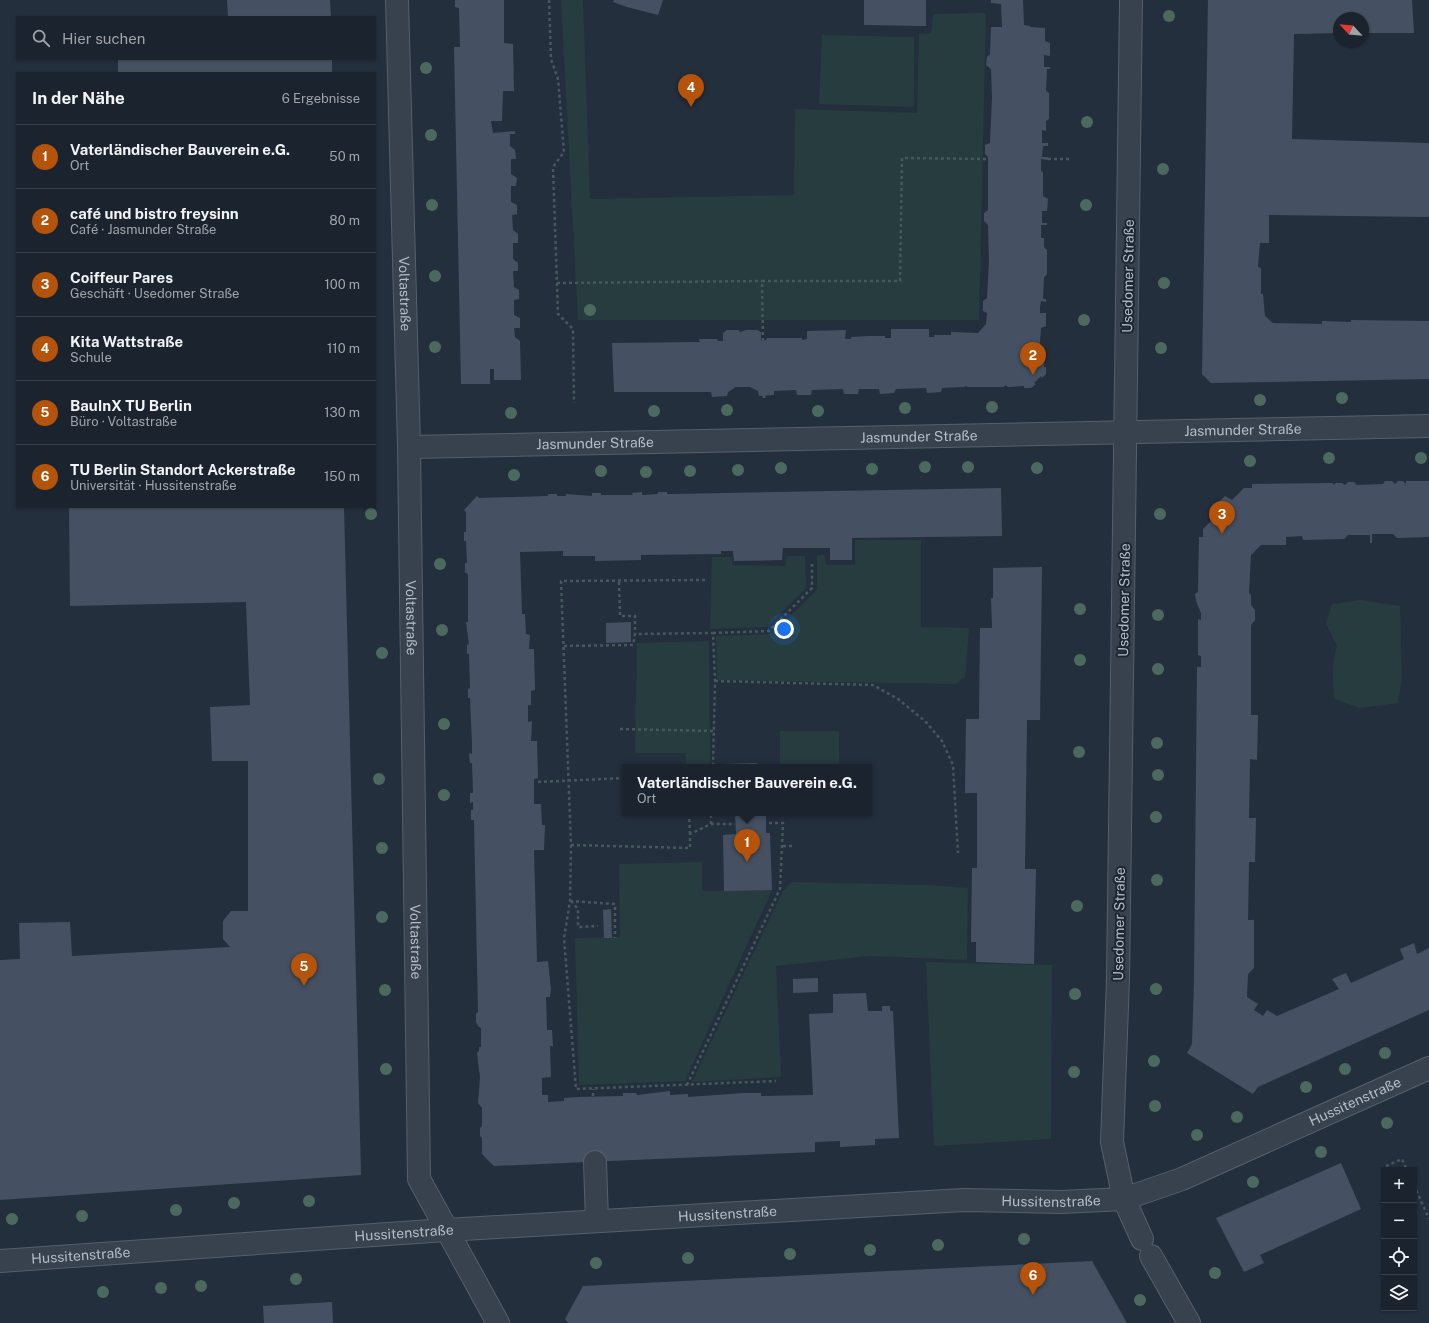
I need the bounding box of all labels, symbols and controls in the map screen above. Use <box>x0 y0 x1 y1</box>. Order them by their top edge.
north arrow <box>1333 12 1369 48</box>
search box <box>16 16 376 60</box>
icon: search <box>30 27 52 49</box>
text: Hier suchen <box>62 30 145 47</box>
pin: 4 <box>678 74 704 107</box>
text: In der Nähe <box>32 88 125 108</box>
text: 6 Ergebnisse <box>282 91 360 106</box>
text: Vaterländischer Bauverein e.G. <box>70 141 290 158</box>
text: 1 <box>42 149 48 164</box>
text: 50 m <box>329 149 360 164</box>
text: Ort <box>70 158 89 173</box>
text: café und bistro freysinn <box>70 205 239 222</box>
text: 2 <box>41 213 49 228</box>
text: 80 m <box>329 213 360 228</box>
street label: Usedomer Straße <box>1119 219 1137 333</box>
text: Café · Jasmunder Straße <box>70 222 216 237</box>
street label: Voltastraße <box>396 256 414 332</box>
text: Coiffeur Pares <box>70 269 173 286</box>
text: 3 <box>41 277 49 292</box>
text: 100 m <box>324 277 360 292</box>
text: Geschäft · Usedomer Straße <box>70 286 239 301</box>
text: Kita Wattstraße <box>70 333 183 350</box>
text: 4 <box>41 341 49 356</box>
text: 110 m <box>327 341 360 356</box>
pin: 2 <box>1020 342 1046 375</box>
text: Schule <box>70 350 112 365</box>
text: BauInX TU Berlin <box>70 397 192 414</box>
text: 5 <box>41 405 49 420</box>
text: 130 m <box>324 405 360 420</box>
text: Büro · Voltastraße <box>70 414 177 429</box>
street label: Jasmunder Straße <box>1184 421 1302 439</box>
street label: Jasmunder Straße <box>860 427 978 446</box>
street label: Jasmunder Straße <box>536 434 654 452</box>
text: TU Berlin Standort Ackerstraße <box>70 461 296 478</box>
text: 6 <box>41 469 49 484</box>
text: 150 m <box>324 469 360 484</box>
text: Universität · Hussitenstraße <box>70 478 237 493</box>
pin: 3 <box>1209 501 1235 534</box>
street label: Usedomer Straße <box>1115 543 1133 657</box>
street label: Voltastraße <box>403 580 420 656</box>
your location <box>774 619 794 639</box>
popup <box>622 764 872 816</box>
text: Vaterländischer Bauverein e.G. <box>637 774 857 791</box>
text: Ort <box>637 791 656 806</box>
pin: 1 <box>734 829 760 862</box>
street label: Usedomer Straße <box>1110 867 1128 981</box>
street label: Voltastraße <box>407 904 424 980</box>
pin: 5 <box>291 953 317 986</box>
street label: Hussitenstraße <box>1306 1074 1404 1129</box>
map controls <box>1381 1167 1417 1311</box>
button: + <box>1381 1167 1417 1203</box>
street label: Hussitenstraße <box>1001 1192 1101 1210</box>
street label: Hussitenstraße <box>677 1203 778 1225</box>
button: − <box>1381 1203 1417 1239</box>
street label: Hussitenstraße <box>354 1222 454 1244</box>
button: locate <box>1381 1239 1417 1275</box>
street label: Hussitenstraße <box>31 1244 131 1267</box>
pin: 6 <box>1020 1262 1046 1295</box>
button: layers <box>1381 1275 1417 1311</box>

